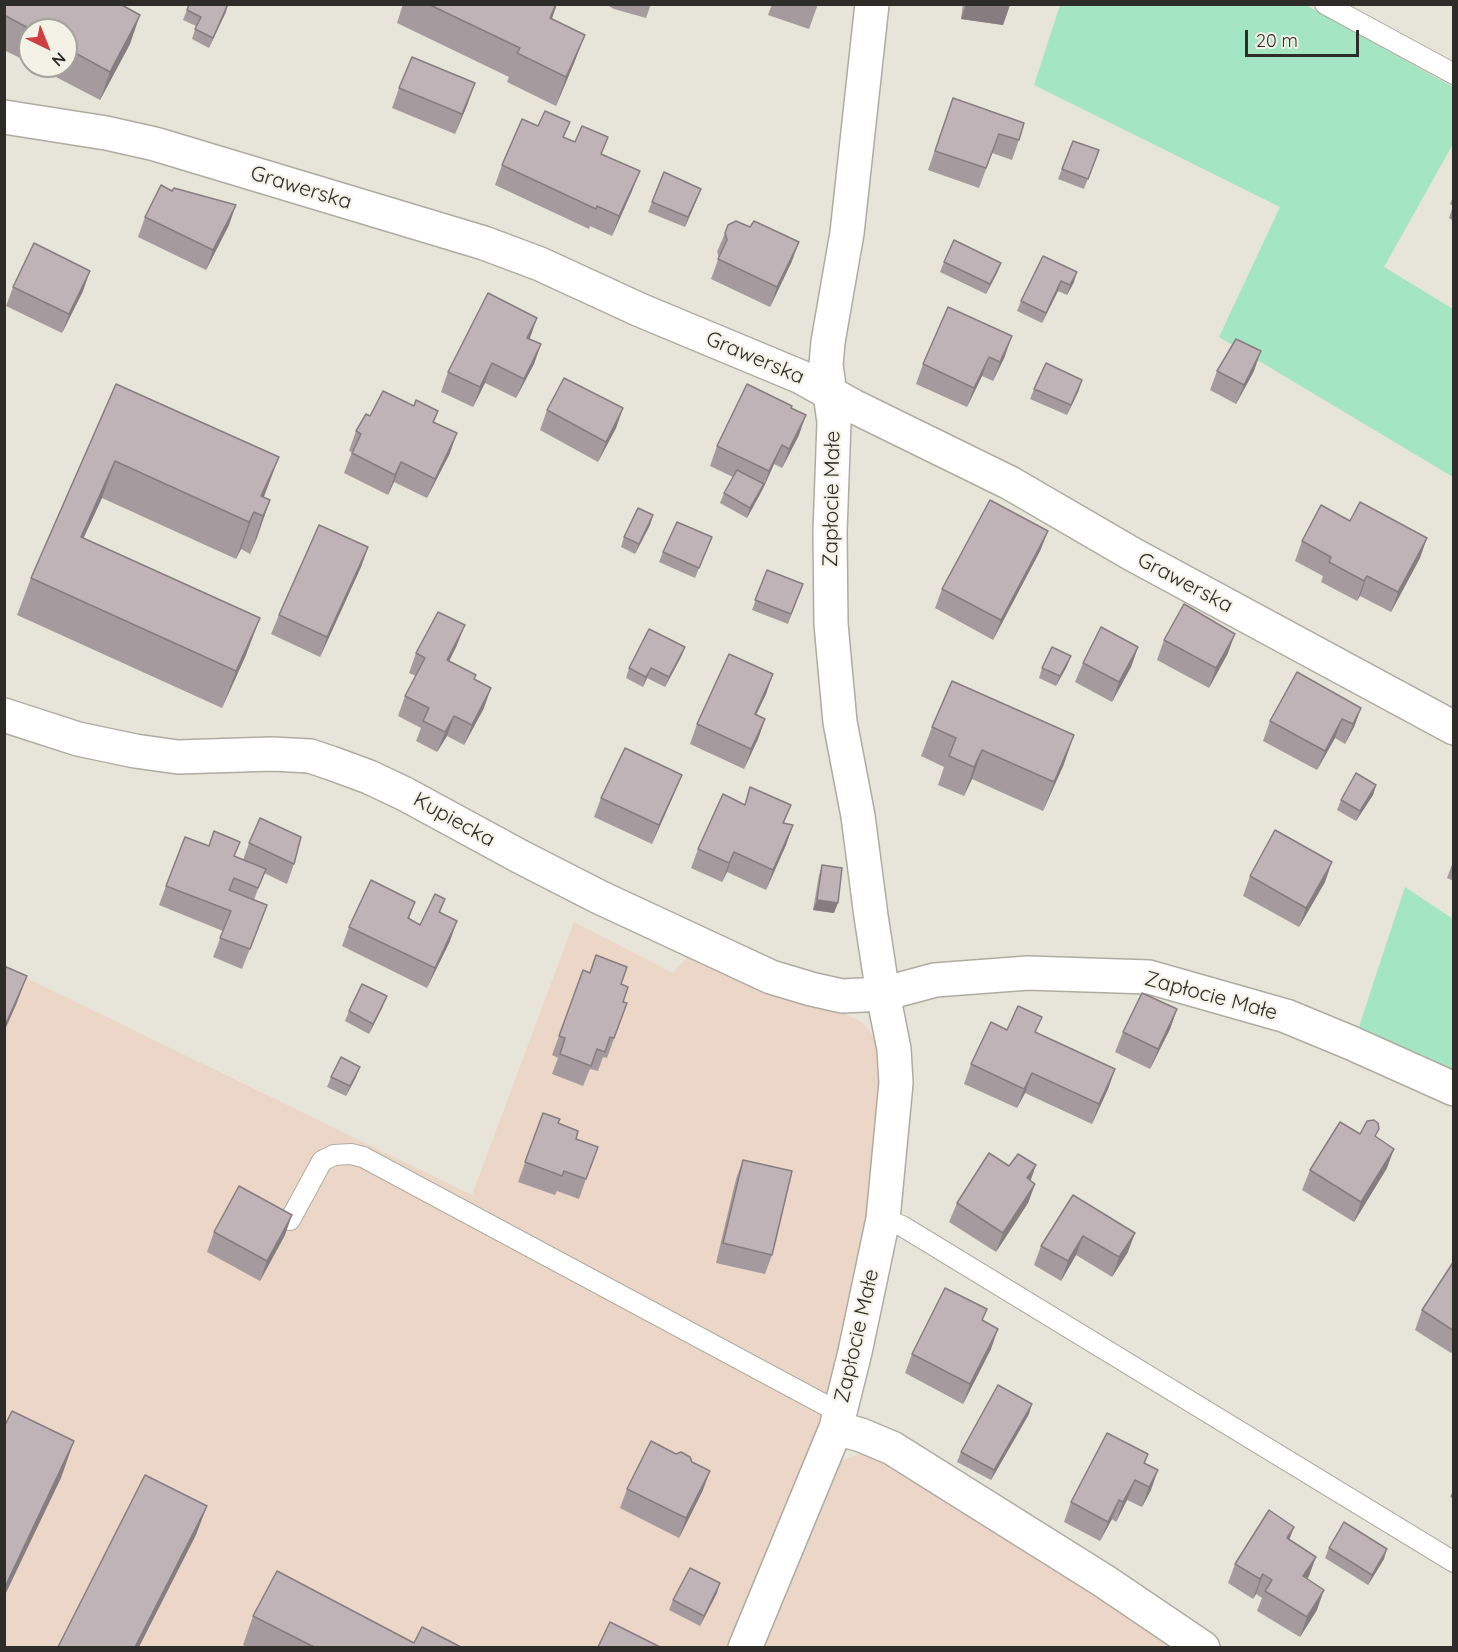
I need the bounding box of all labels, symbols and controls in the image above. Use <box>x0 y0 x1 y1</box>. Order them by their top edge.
north arrow <box>18 18 78 78</box>
scale bar <box>1248 18 1362 56</box>
text: 20 m <box>1256 29 1298 52</box>
text: N <box>48 48 70 71</box>
street label: Grawerska <box>247 161 355 215</box>
street label: Grawerska <box>702 326 808 390</box>
street label: Zapłocie Małe <box>818 431 846 567</box>
street label: Grawerska <box>1133 547 1237 619</box>
street label: Kupiecka <box>409 787 499 853</box>
street label: Zapłocie Małe <box>1142 966 1280 1026</box>
street label: Zapłocie Małe <box>829 1267 885 1405</box>

